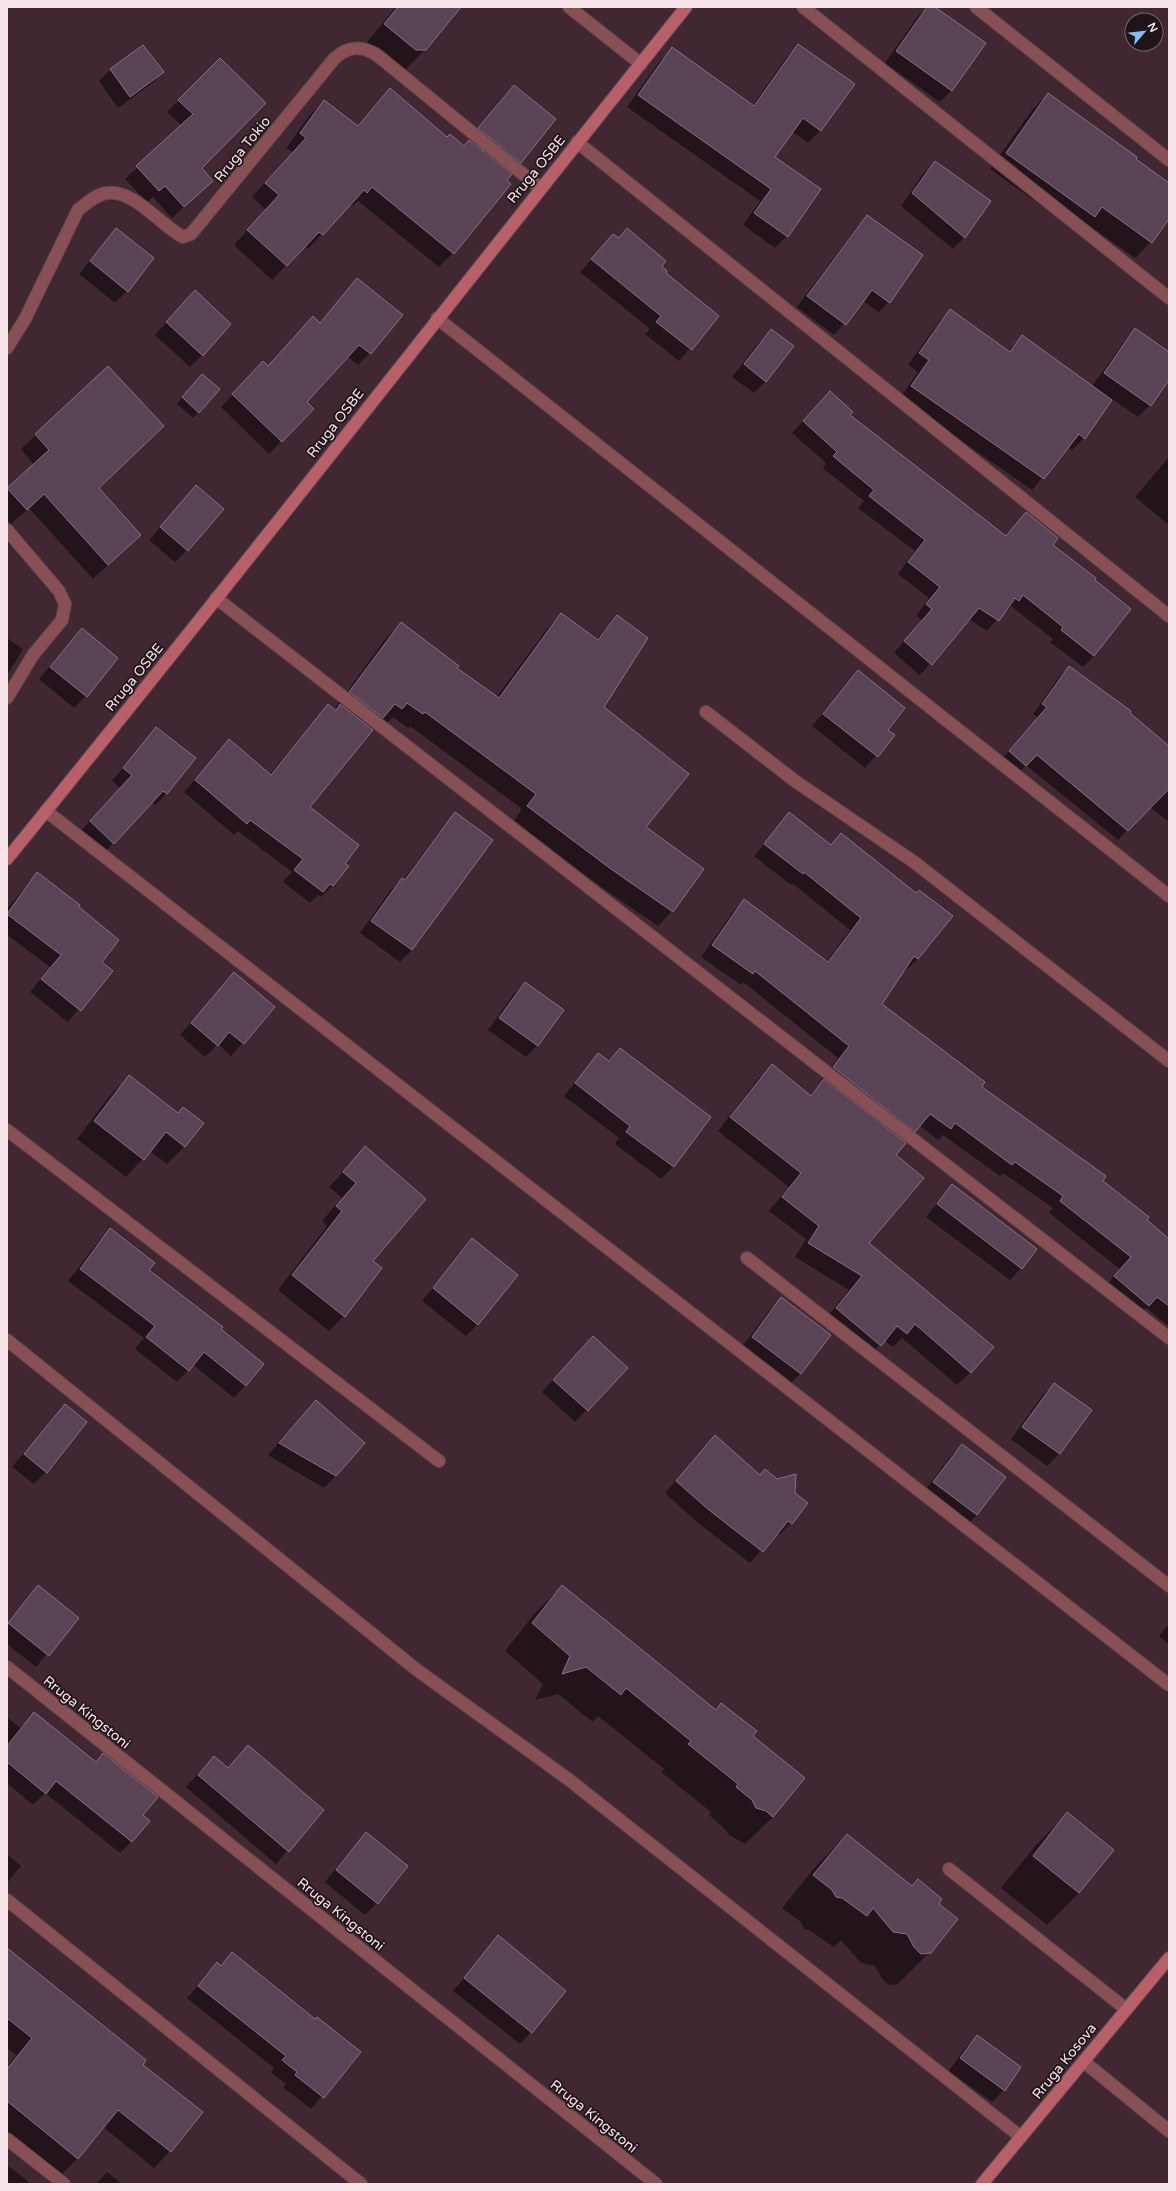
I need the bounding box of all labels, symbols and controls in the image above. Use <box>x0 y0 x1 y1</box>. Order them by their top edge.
north arrow <box>1124 12 1164 52</box>
text: N <box>1145 21 1160 34</box>
street label: Rruga Tokio <box>211 113 274 186</box>
street label: Rruga OSBE <box>504 132 569 207</box>
street label: Rruga OSBE <box>303 385 368 461</box>
street label: Rruga OSBE <box>102 640 167 715</box>
street label: Rruga Kingstoni <box>40 1672 134 1753</box>
street label: Rruga Kingstoni <box>294 1874 388 1955</box>
street label: Rruga Kosova <box>1029 2020 1100 2103</box>
street label: Rruga Kingstoni <box>547 2076 641 2157</box>

